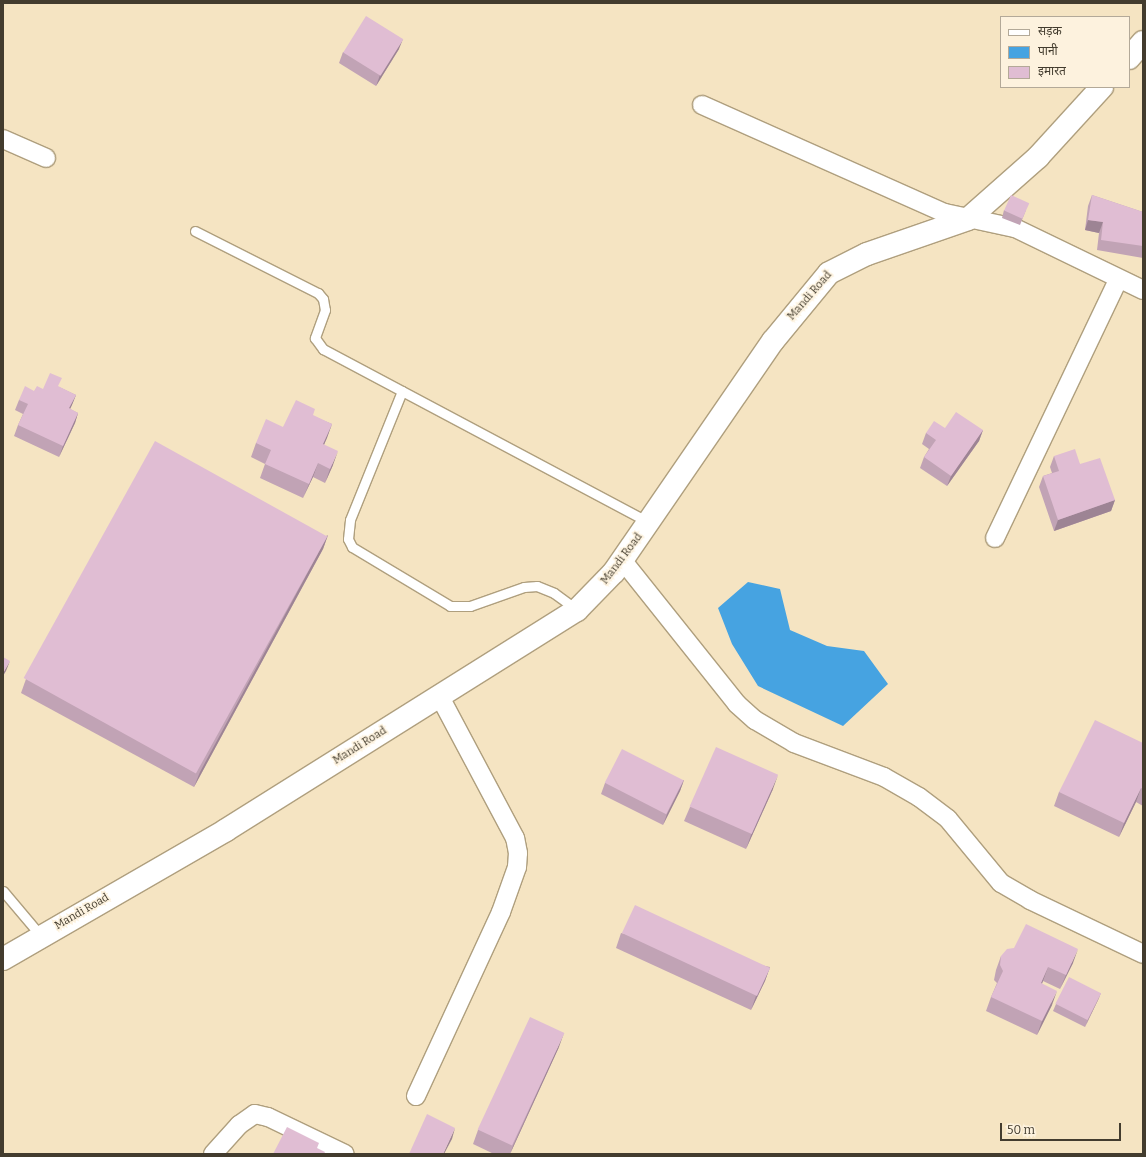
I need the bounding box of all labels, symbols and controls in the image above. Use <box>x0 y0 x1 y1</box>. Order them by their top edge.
legend <box>1000 16 1130 88</box>
text: सड़क <box>1038 24 1062 38</box>
text: पानी <box>1038 44 1058 58</box>
text: इमारत <box>1038 64 1066 78</box>
street label: Mandi Road <box>785 269 835 323</box>
street label: Mandi Road <box>599 531 645 587</box>
street label: Mandi Road <box>331 724 389 768</box>
street label: Mandi Road <box>53 891 111 933</box>
scale bar <box>1002 1115 1123 1141</box>
text: 50 m <box>1007 1123 1035 1137</box>

